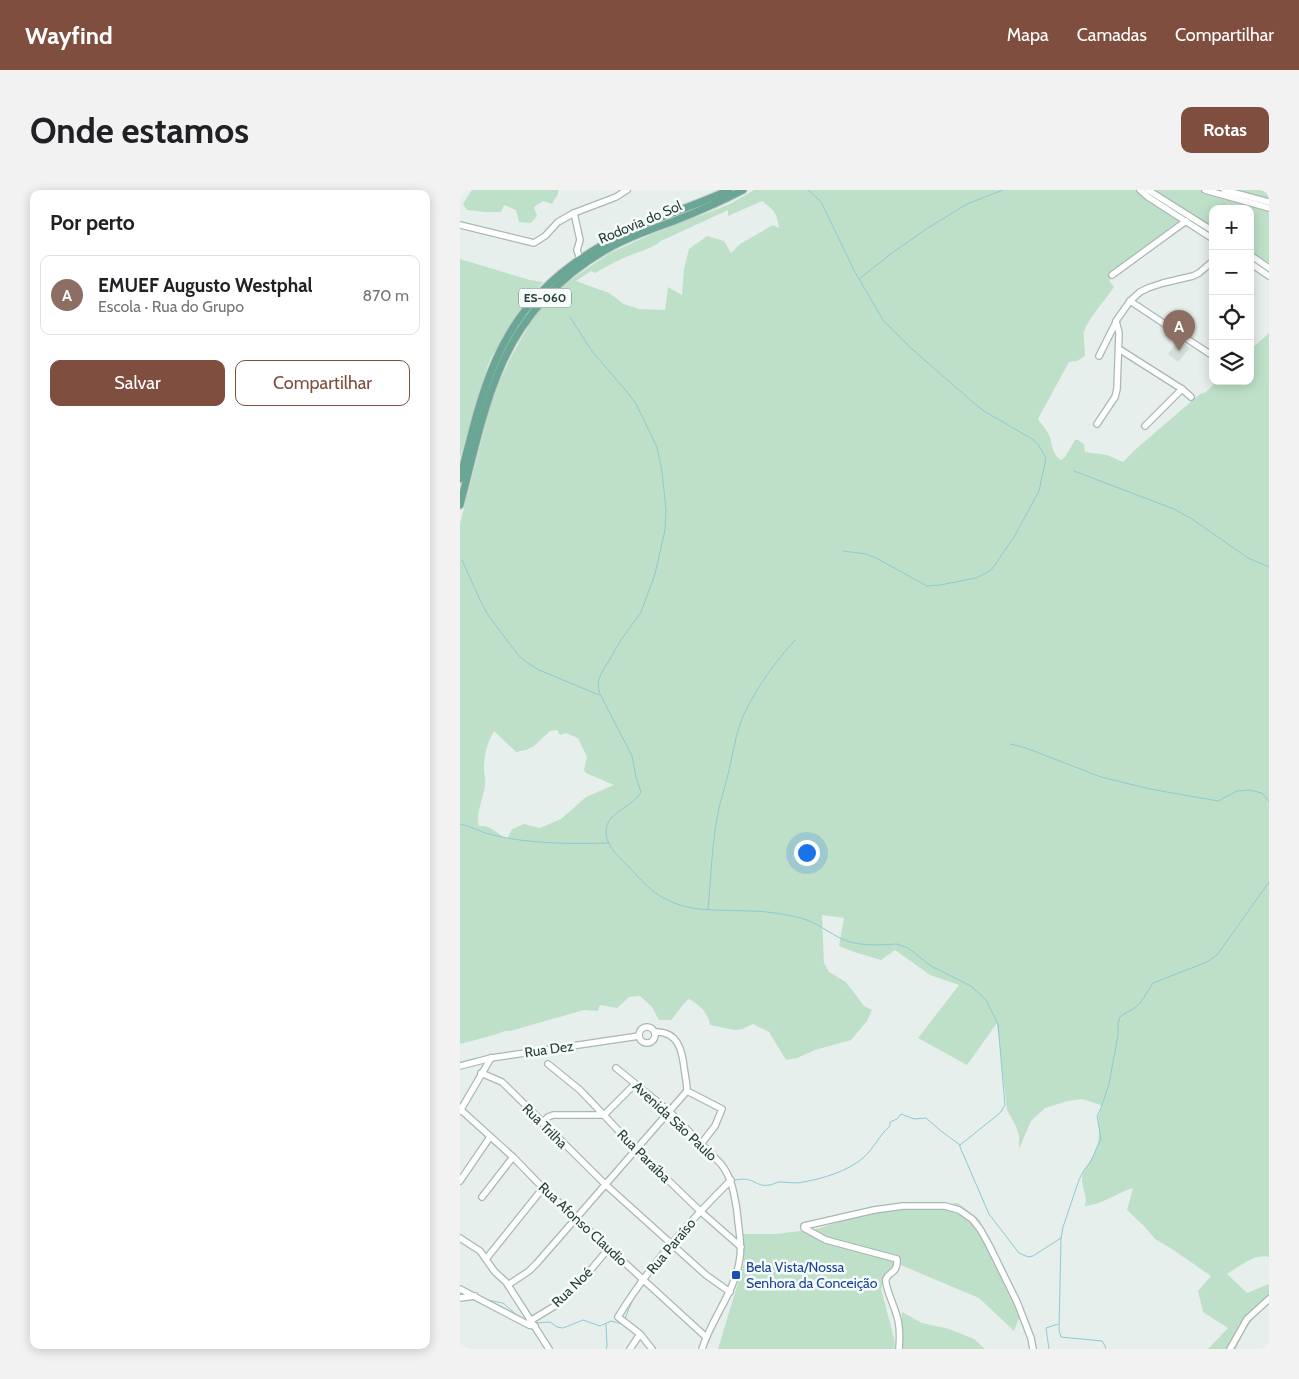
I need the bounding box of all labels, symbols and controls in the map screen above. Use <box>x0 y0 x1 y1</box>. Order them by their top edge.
text: Wayfind <box>25 21 113 50</box>
text: Mapa <box>1007 24 1049 46</box>
text: Camadas <box>1077 24 1147 46</box>
text: Compartilhar <box>1175 24 1274 46</box>
button: Rotas <box>1181 107 1269 153</box>
text: Onde estamos <box>30 109 249 152</box>
street label: Rodovia do Sol <box>596 196 685 248</box>
map controls <box>1209 205 1254 385</box>
button: + <box>1209 205 1254 250</box>
text: Por perto <box>50 210 135 235</box>
button: − <box>1209 250 1254 295</box>
text: EMUEF Augusto Westphal <box>98 274 313 297</box>
text: A <box>62 286 72 305</box>
text: 870 m <box>363 286 409 305</box>
road number: ES-060 <box>519 289 571 308</box>
button: locate <box>1209 295 1254 340</box>
text: Escola · Rua do Grupo <box>98 297 244 316</box>
pin: A <box>1163 310 1195 351</box>
button: layers <box>1209 340 1254 385</box>
button: Salvar <box>50 360 225 406</box>
button: Compartilhar <box>235 360 410 406</box>
your location <box>794 840 820 866</box>
street label: Rua Dez <box>523 1037 575 1061</box>
street label: Avenida São Paulo <box>629 1077 721 1165</box>
street label: Rua Trilha <box>519 1100 572 1153</box>
street label: Rua Paraíba <box>613 1125 675 1187</box>
street label: Rua Afonso Claudio <box>535 1178 631 1270</box>
street label: Rua Paraíso <box>642 1214 700 1278</box>
place label: Bela Vista/Nossa Senhora da Conceição <box>746 1258 878 1292</box>
street label: Rua Noé <box>548 1263 596 1311</box>
marker: Bela Vista/Nossa Senhora da Conceição <box>730 1269 742 1281</box>

